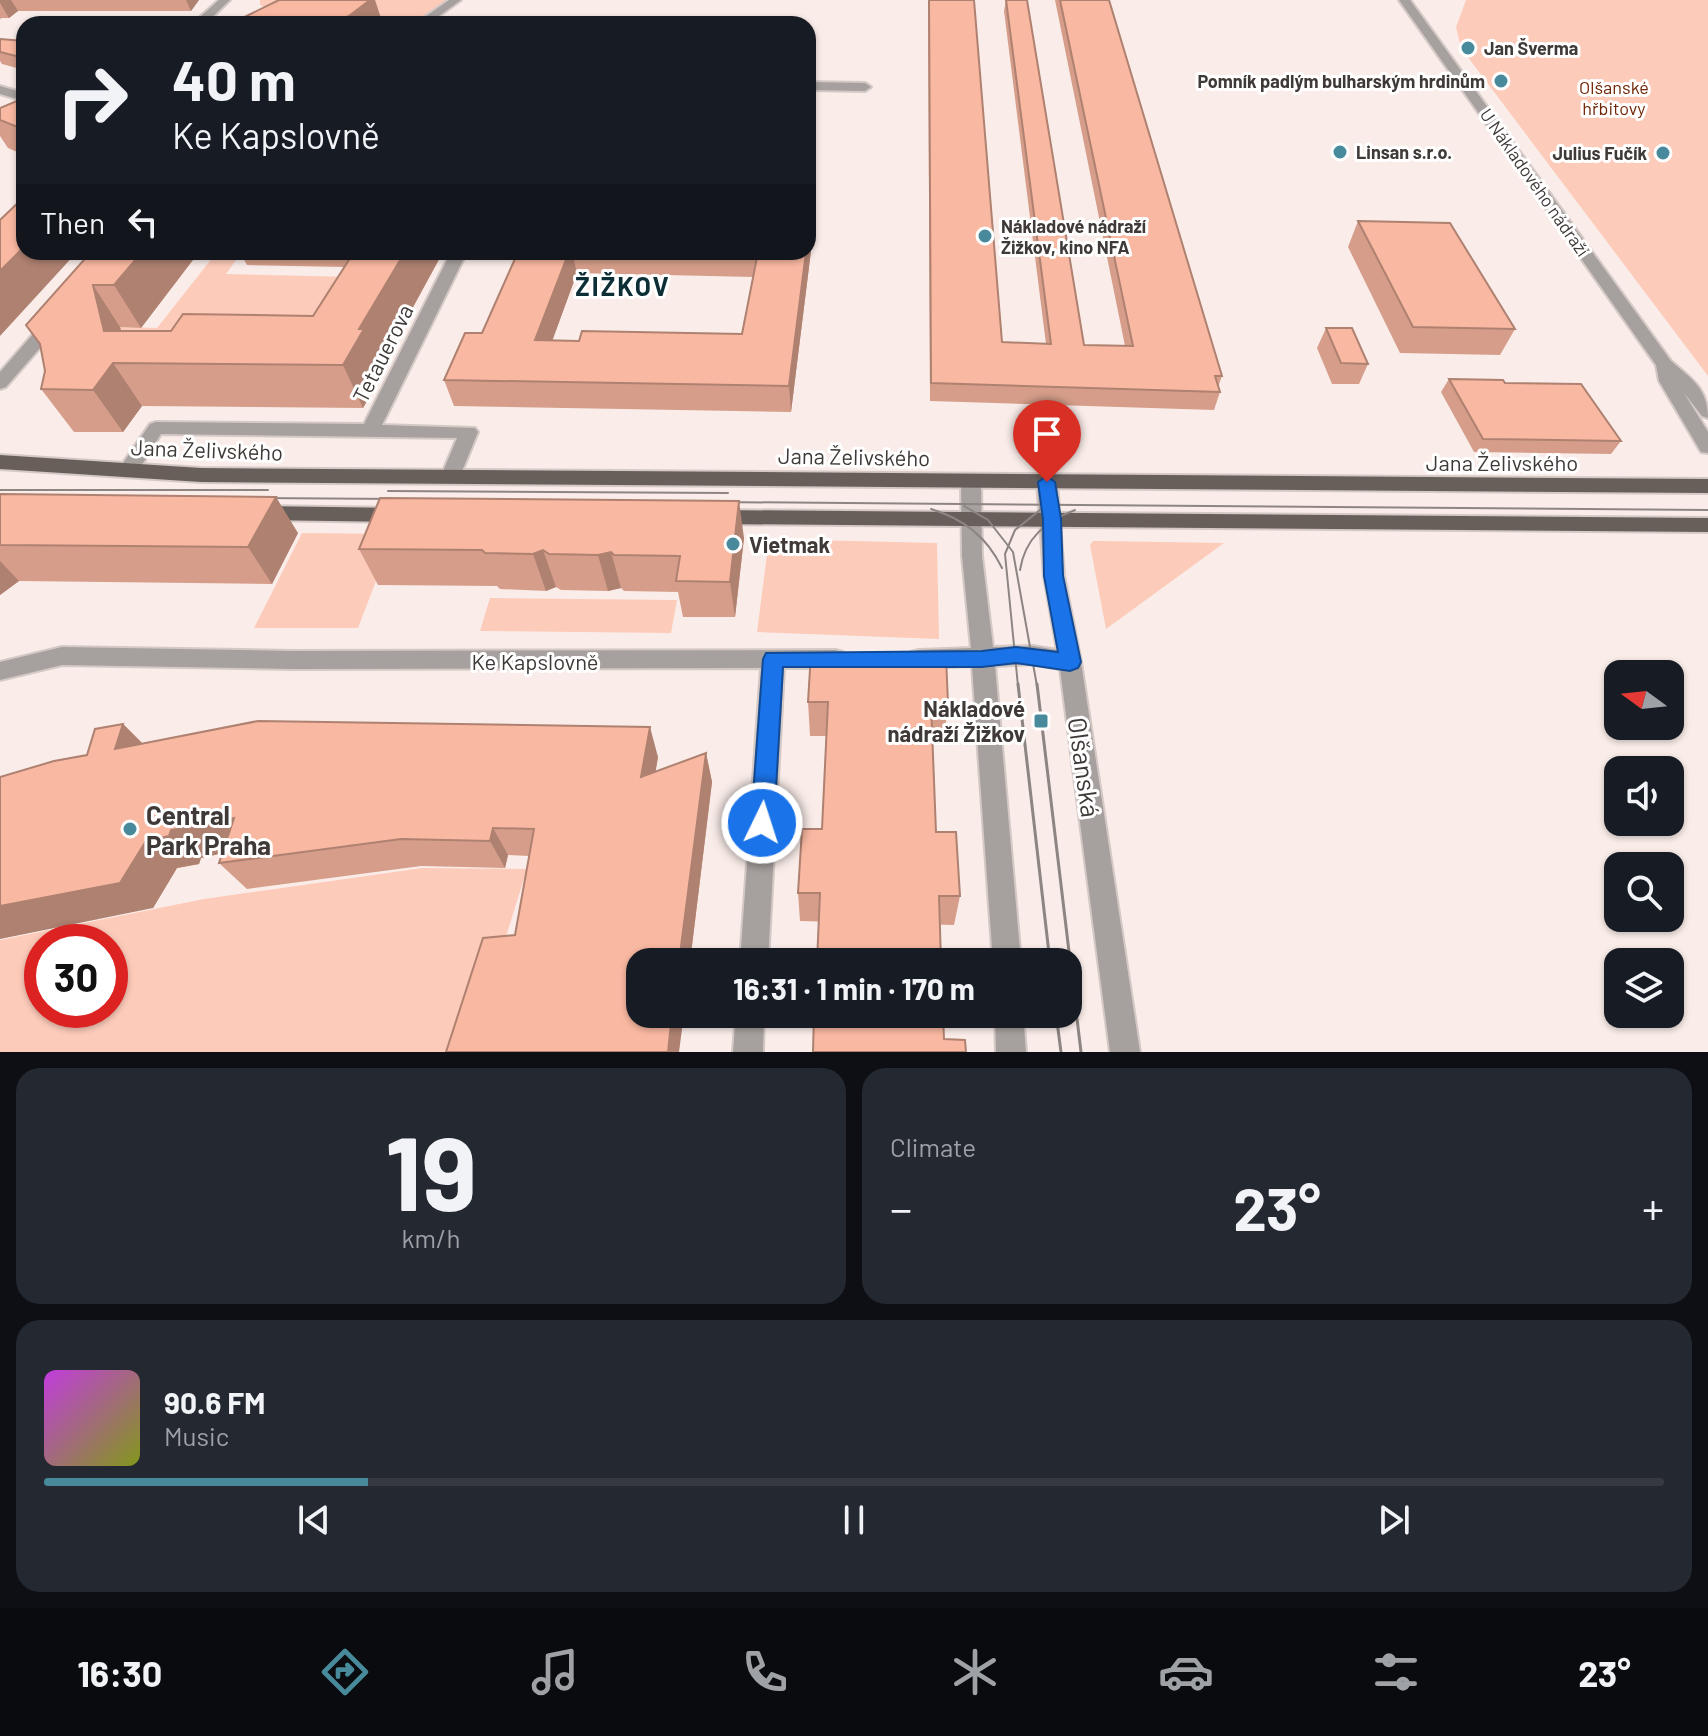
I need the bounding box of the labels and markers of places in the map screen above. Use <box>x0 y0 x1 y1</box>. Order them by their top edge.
place label: Jan Šverma <box>1484 37 1578 59</box>
marker: Jan Šverma <box>1459 39 1477 57</box>
place label: Pomník padlým bulharským hrdinům <box>1198 70 1485 92</box>
marker: Pomník padlým bulharským hrdinům <box>1492 72 1510 90</box>
place label: Linsan s.r.o. <box>1356 141 1452 163</box>
place label: Julius Fučík <box>1553 142 1647 164</box>
marker: Linsan s.r.o. <box>1331 143 1349 161</box>
marker: Julius Fučík <box>1654 144 1672 162</box>
place label: Nákladové nádraží Žižkov, kino NFA <box>1001 215 1147 258</box>
marker: Nákladové nádraží Žižkov, kino NFA <box>976 227 994 245</box>
pin <box>1013 400 1081 482</box>
place label: Vietmak <box>749 531 830 557</box>
marker: Vietmak <box>724 535 742 553</box>
place label: Nákladové nádraží Žižkov <box>888 695 1025 746</box>
marker: Nákladové nádraží Žižkov <box>1032 712 1050 730</box>
place label: Central Park Praha <box>146 799 271 860</box>
marker: Central Park Praha <box>121 820 139 838</box>

